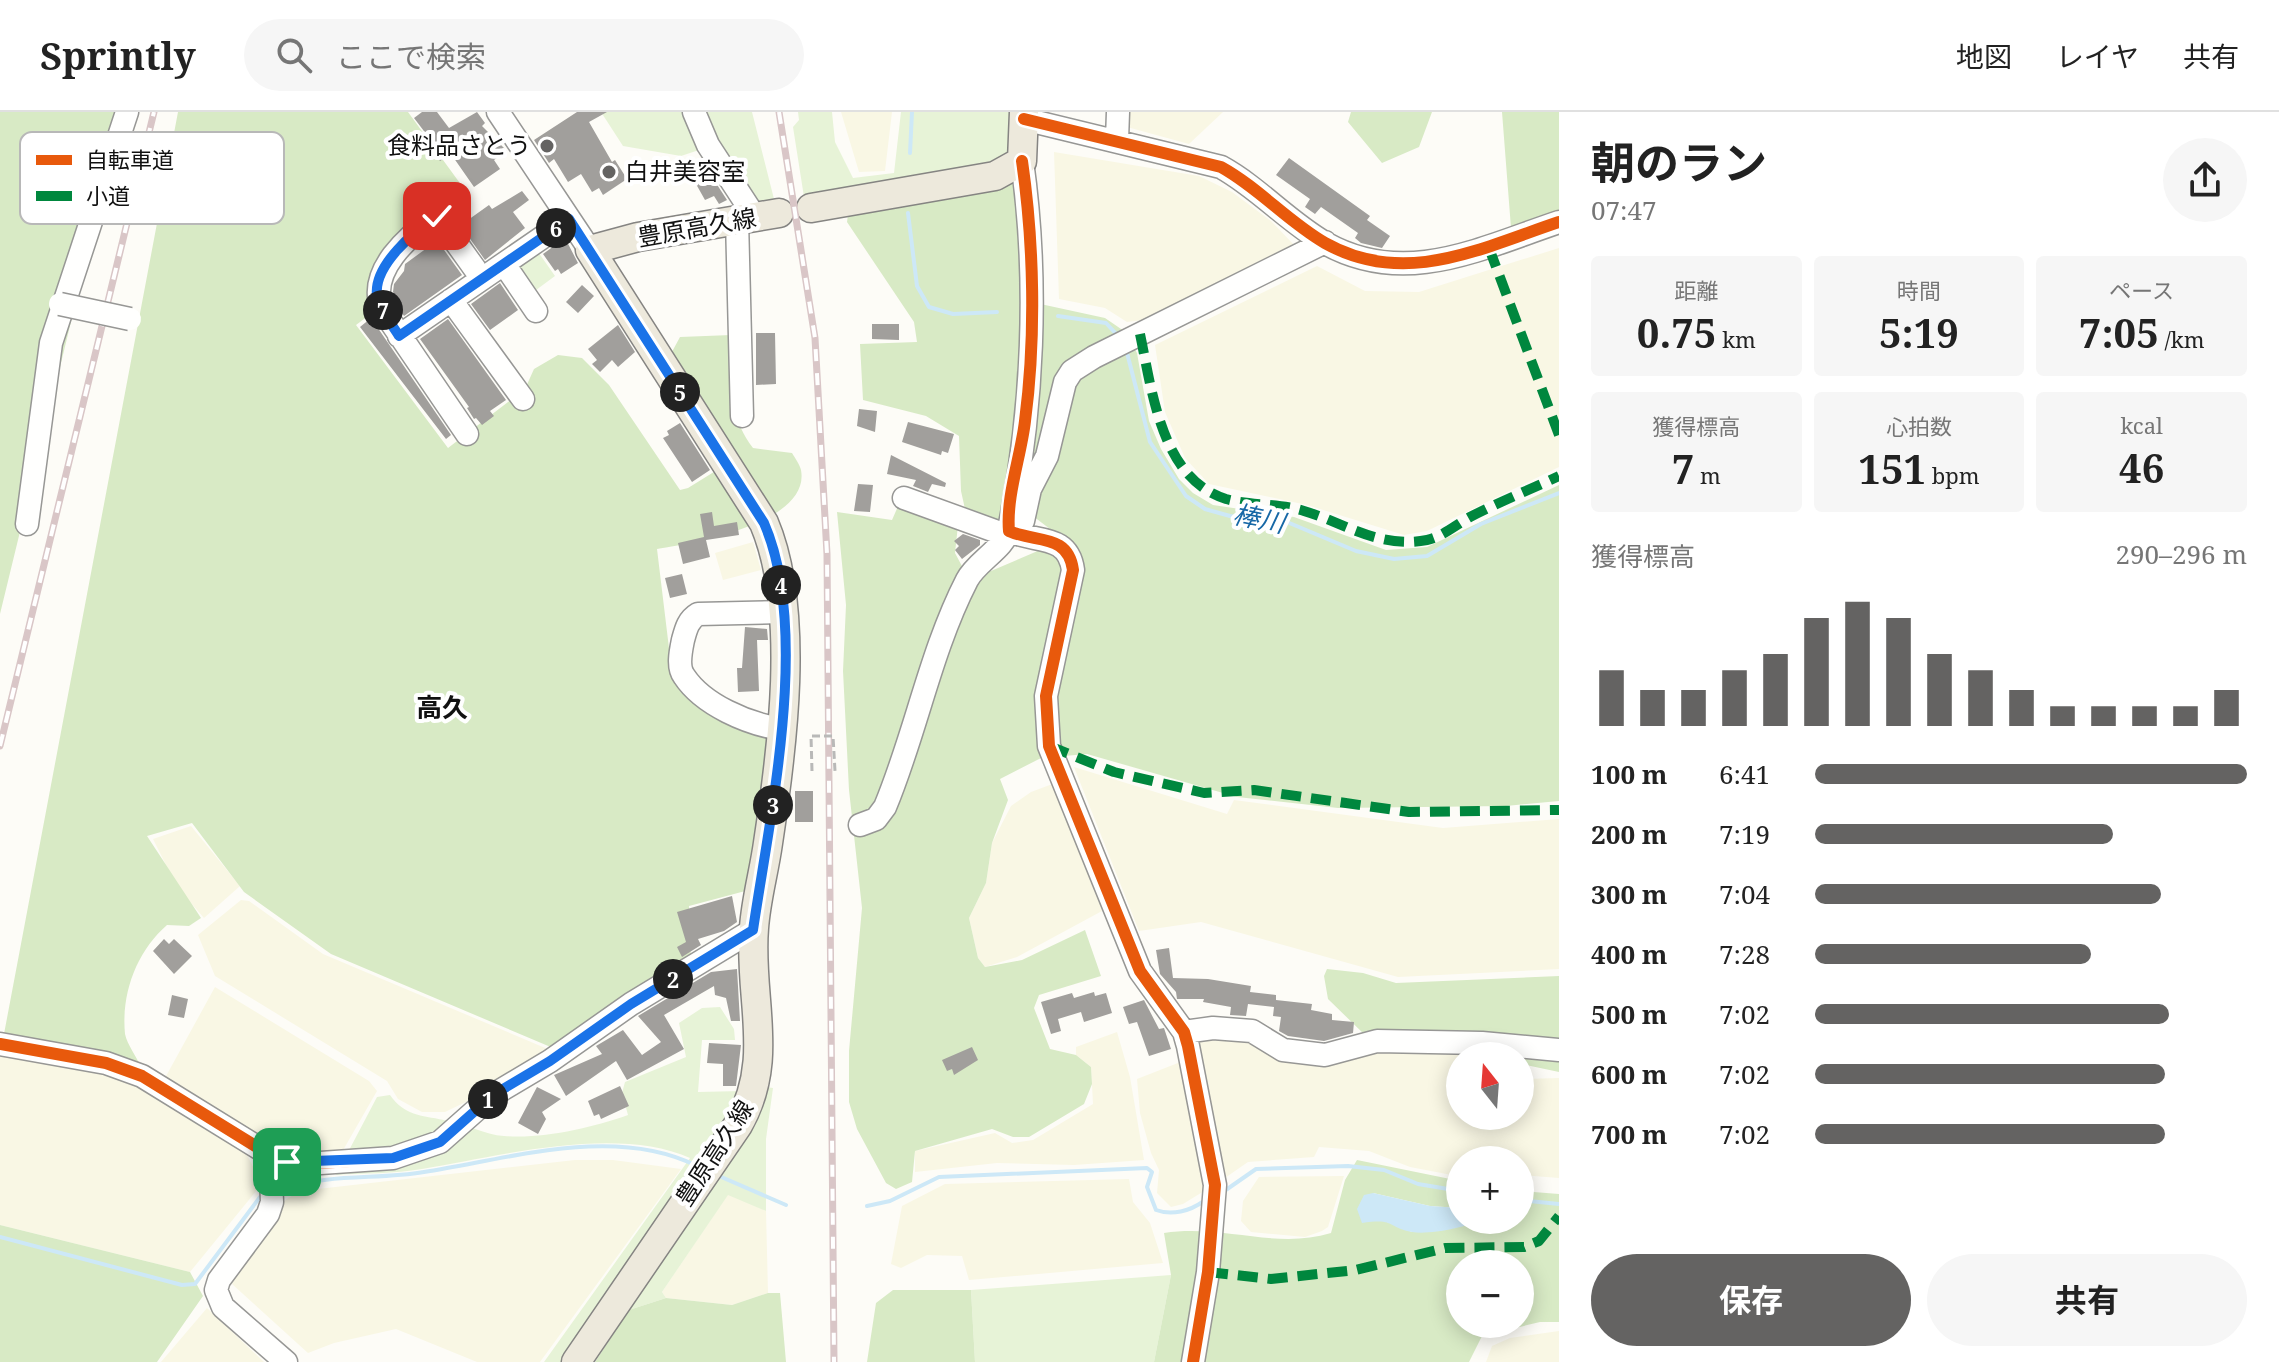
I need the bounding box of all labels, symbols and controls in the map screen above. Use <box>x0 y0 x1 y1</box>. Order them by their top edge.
search box <box>244 19 804 91</box>
text: Sprintly <box>40 29 196 81</box>
icon: search <box>272 33 316 77</box>
text: ここで検索 <box>336 36 486 77</box>
text: 地図 <box>1956 37 2012 75</box>
text: レイヤ <box>2056 37 2139 75</box>
text: 共有 <box>2183 37 2239 75</box>
place label: 食料品さとう <box>387 128 531 161</box>
legend <box>20 132 284 224</box>
text: 朝のラン <box>1591 132 1767 192</box>
marker: 食料品さとう <box>538 137 556 155</box>
button: share <box>2163 138 2247 222</box>
text: 自転車道 <box>86 144 174 174</box>
place label: 白井美容室 <box>625 154 745 187</box>
marker: 白井美容室 <box>600 163 618 181</box>
text: 小道 <box>86 180 130 210</box>
pin <box>403 182 471 250</box>
text: 07:47 <box>1591 192 1657 228</box>
icon: check <box>415 194 459 238</box>
street label: 豊原高久線 <box>635 200 759 253</box>
pin: 6 <box>536 208 576 248</box>
text: 6 <box>550 213 562 243</box>
text: 距離 <box>1674 275 1718 305</box>
text: 時間 <box>1897 275 1941 305</box>
text: ペース <box>2109 275 2174 305</box>
pin: 7 <box>363 290 403 330</box>
text: 7 <box>377 295 389 325</box>
text: 0.75 <box>1637 305 1716 360</box>
text: 5:19 <box>1879 305 1959 360</box>
text: 7:05 <box>2079 305 2159 360</box>
text: km <box>1716 324 1756 354</box>
text: /km <box>2159 324 2205 354</box>
pin: 5 <box>660 372 700 412</box>
text: 5 <box>674 377 686 407</box>
text: kcal <box>2120 410 2163 440</box>
text: 獲得標高 <box>1652 411 1740 441</box>
text: 心拍数 <box>1886 411 1952 441</box>
text: 46 <box>2119 440 2164 495</box>
text: 7 <box>1672 441 1694 496</box>
text: 151 <box>1858 441 1926 496</box>
text: m <box>1694 460 1721 490</box>
text: bpm <box>1926 460 1980 490</box>
water label: 棒川 <box>1230 495 1291 541</box>
text: 290–296 m <box>2115 536 2247 572</box>
text: 獲得標高 <box>1591 538 1695 574</box>
pin: 4 <box>761 565 801 605</box>
text: 4 <box>775 570 787 600</box>
district label: 高久 <box>416 689 468 725</box>
text: 100 m <box>1591 756 1667 792</box>
text: 6:41 <box>1719 756 1770 792</box>
pin: 3 <box>753 785 793 825</box>
text: 3 <box>767 790 779 820</box>
text: 200 m <box>1591 816 1667 852</box>
text: 7:19 <box>1719 816 1770 852</box>
text: 300 m <box>1591 876 1667 912</box>
text: 7:04 <box>1719 876 1770 912</box>
text: 400 m <box>1591 936 1667 972</box>
text: 7:28 <box>1719 936 1770 972</box>
pin: 2 <box>653 959 693 999</box>
text: 2 <box>667 964 679 994</box>
text: 500 m <box>1591 996 1667 1032</box>
text: 7:02 <box>1719 996 1770 1032</box>
north arrow <box>1446 1042 1534 1130</box>
map controls <box>1446 1042 1534 1338</box>
text: 600 m <box>1591 1056 1667 1092</box>
text: 7:02 <box>1719 1056 1770 1092</box>
pin: 1 <box>468 1079 508 1119</box>
text: 1 <box>482 1084 494 1114</box>
street label: 豊原高久線 <box>667 1093 760 1211</box>
text: 700 m <box>1591 1116 1667 1152</box>
text: 7:02 <box>1719 1116 1770 1152</box>
pin <box>253 1128 321 1196</box>
icon: arrive <box>265 1140 309 1184</box>
button: + <box>1446 1146 1534 1234</box>
button: − <box>1446 1250 1534 1338</box>
button: 保存 <box>1591 1254 1911 1346</box>
button: 共有 <box>1927 1254 2247 1346</box>

